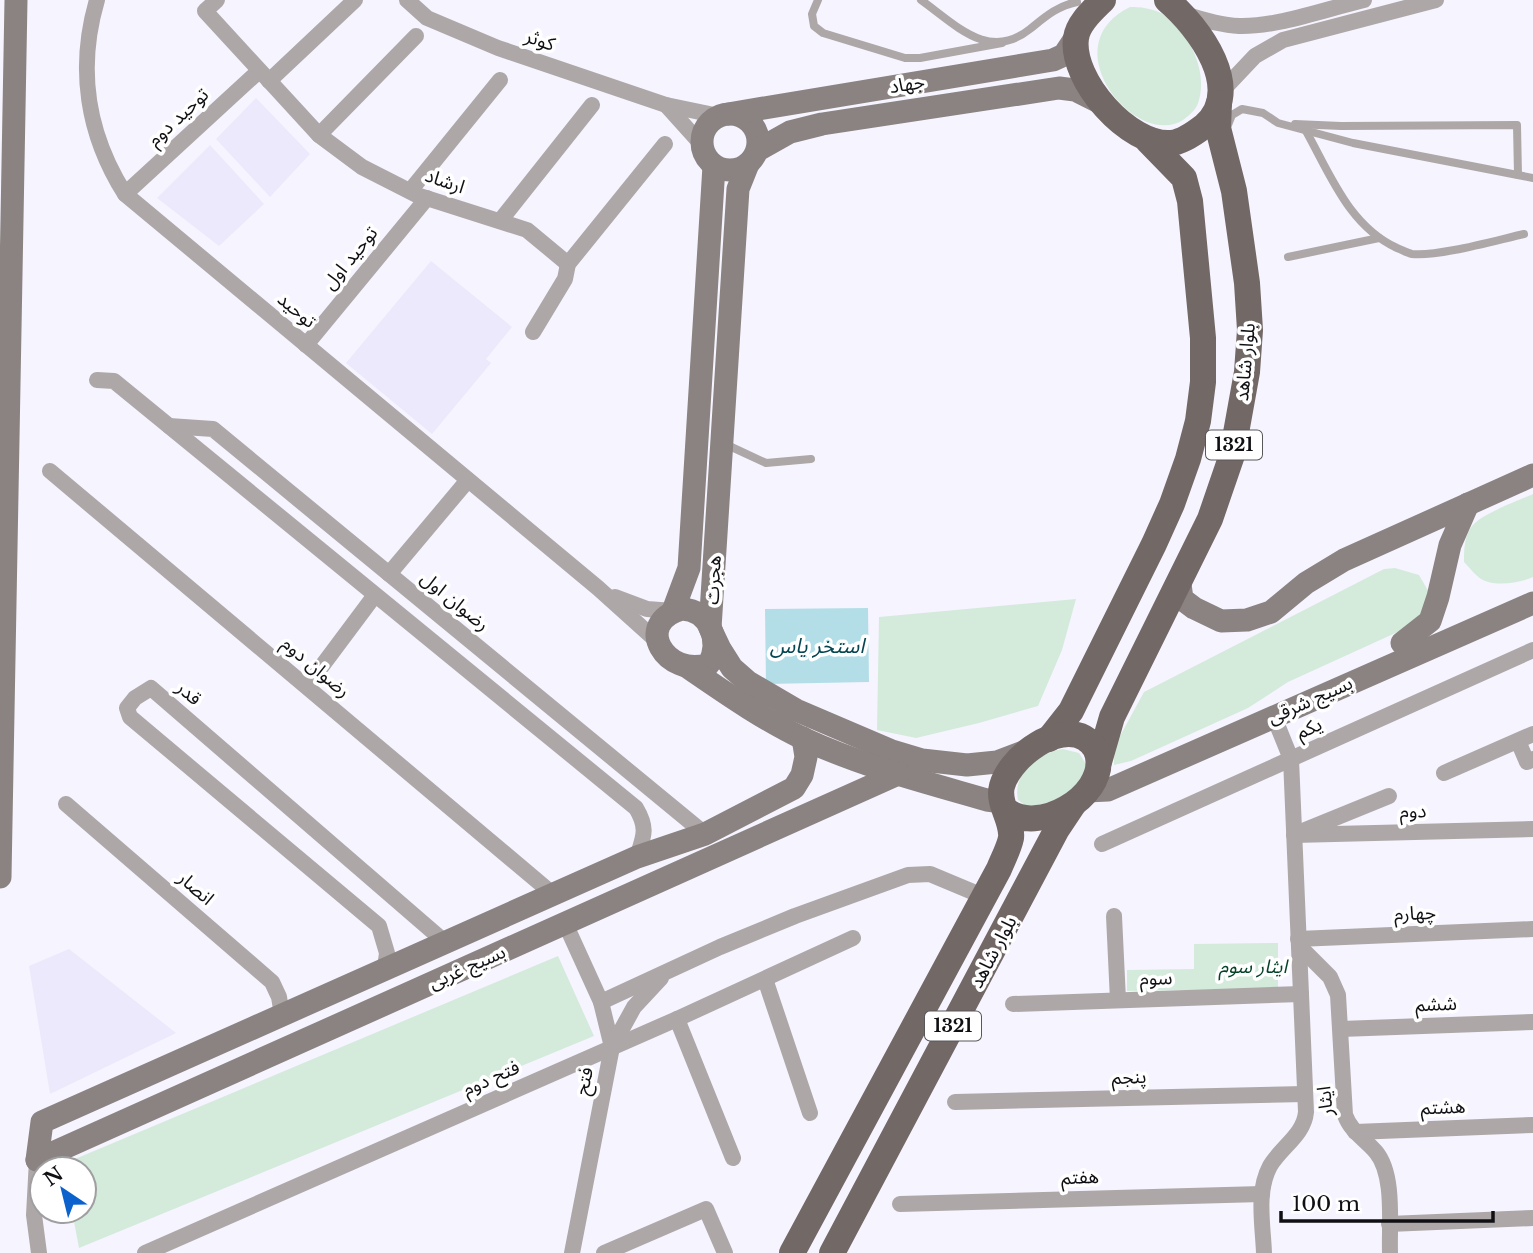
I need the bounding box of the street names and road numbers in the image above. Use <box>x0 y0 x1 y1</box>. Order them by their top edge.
street label: کوثر <box>521 24 559 56</box>
street label: جهاد <box>888 70 926 98</box>
street label: توحید دوم <box>143 83 215 153</box>
street label: ارشاد <box>422 164 468 198</box>
street label: توحید اول <box>318 222 382 294</box>
street label: توحید <box>273 287 321 333</box>
street label: بلوار شاهد <box>1230 322 1260 402</box>
road number: 1321 <box>1206 430 1262 460</box>
street label: هجرت <box>700 555 726 605</box>
street label: رضوان اول <box>416 566 494 636</box>
street label: رضوان دوم <box>275 632 355 705</box>
street label: بسیج شرقی <box>1264 671 1357 732</box>
street label: قدر <box>171 675 206 710</box>
street label: یکم <box>1292 712 1327 747</box>
street label: دوم <box>1399 799 1427 826</box>
street label: انصار <box>173 865 219 910</box>
street label: چهارم <box>1394 901 1436 928</box>
street label: بلوار شاهد <box>964 912 1022 992</box>
street label: بسیج غربی <box>425 940 510 997</box>
street label: سوم <box>1139 966 1173 993</box>
street label: ششم <box>1415 992 1457 1019</box>
road number: 1321 <box>925 1012 981 1041</box>
street label: فتح دوم <box>459 1055 524 1103</box>
street label: فتح <box>570 1065 601 1097</box>
street label: پنجم <box>1111 1065 1147 1092</box>
street label: ایثار <box>1312 1085 1338 1118</box>
street label: هشتم <box>1420 1095 1466 1122</box>
street label: هفتم <box>1061 1165 1100 1192</box>

